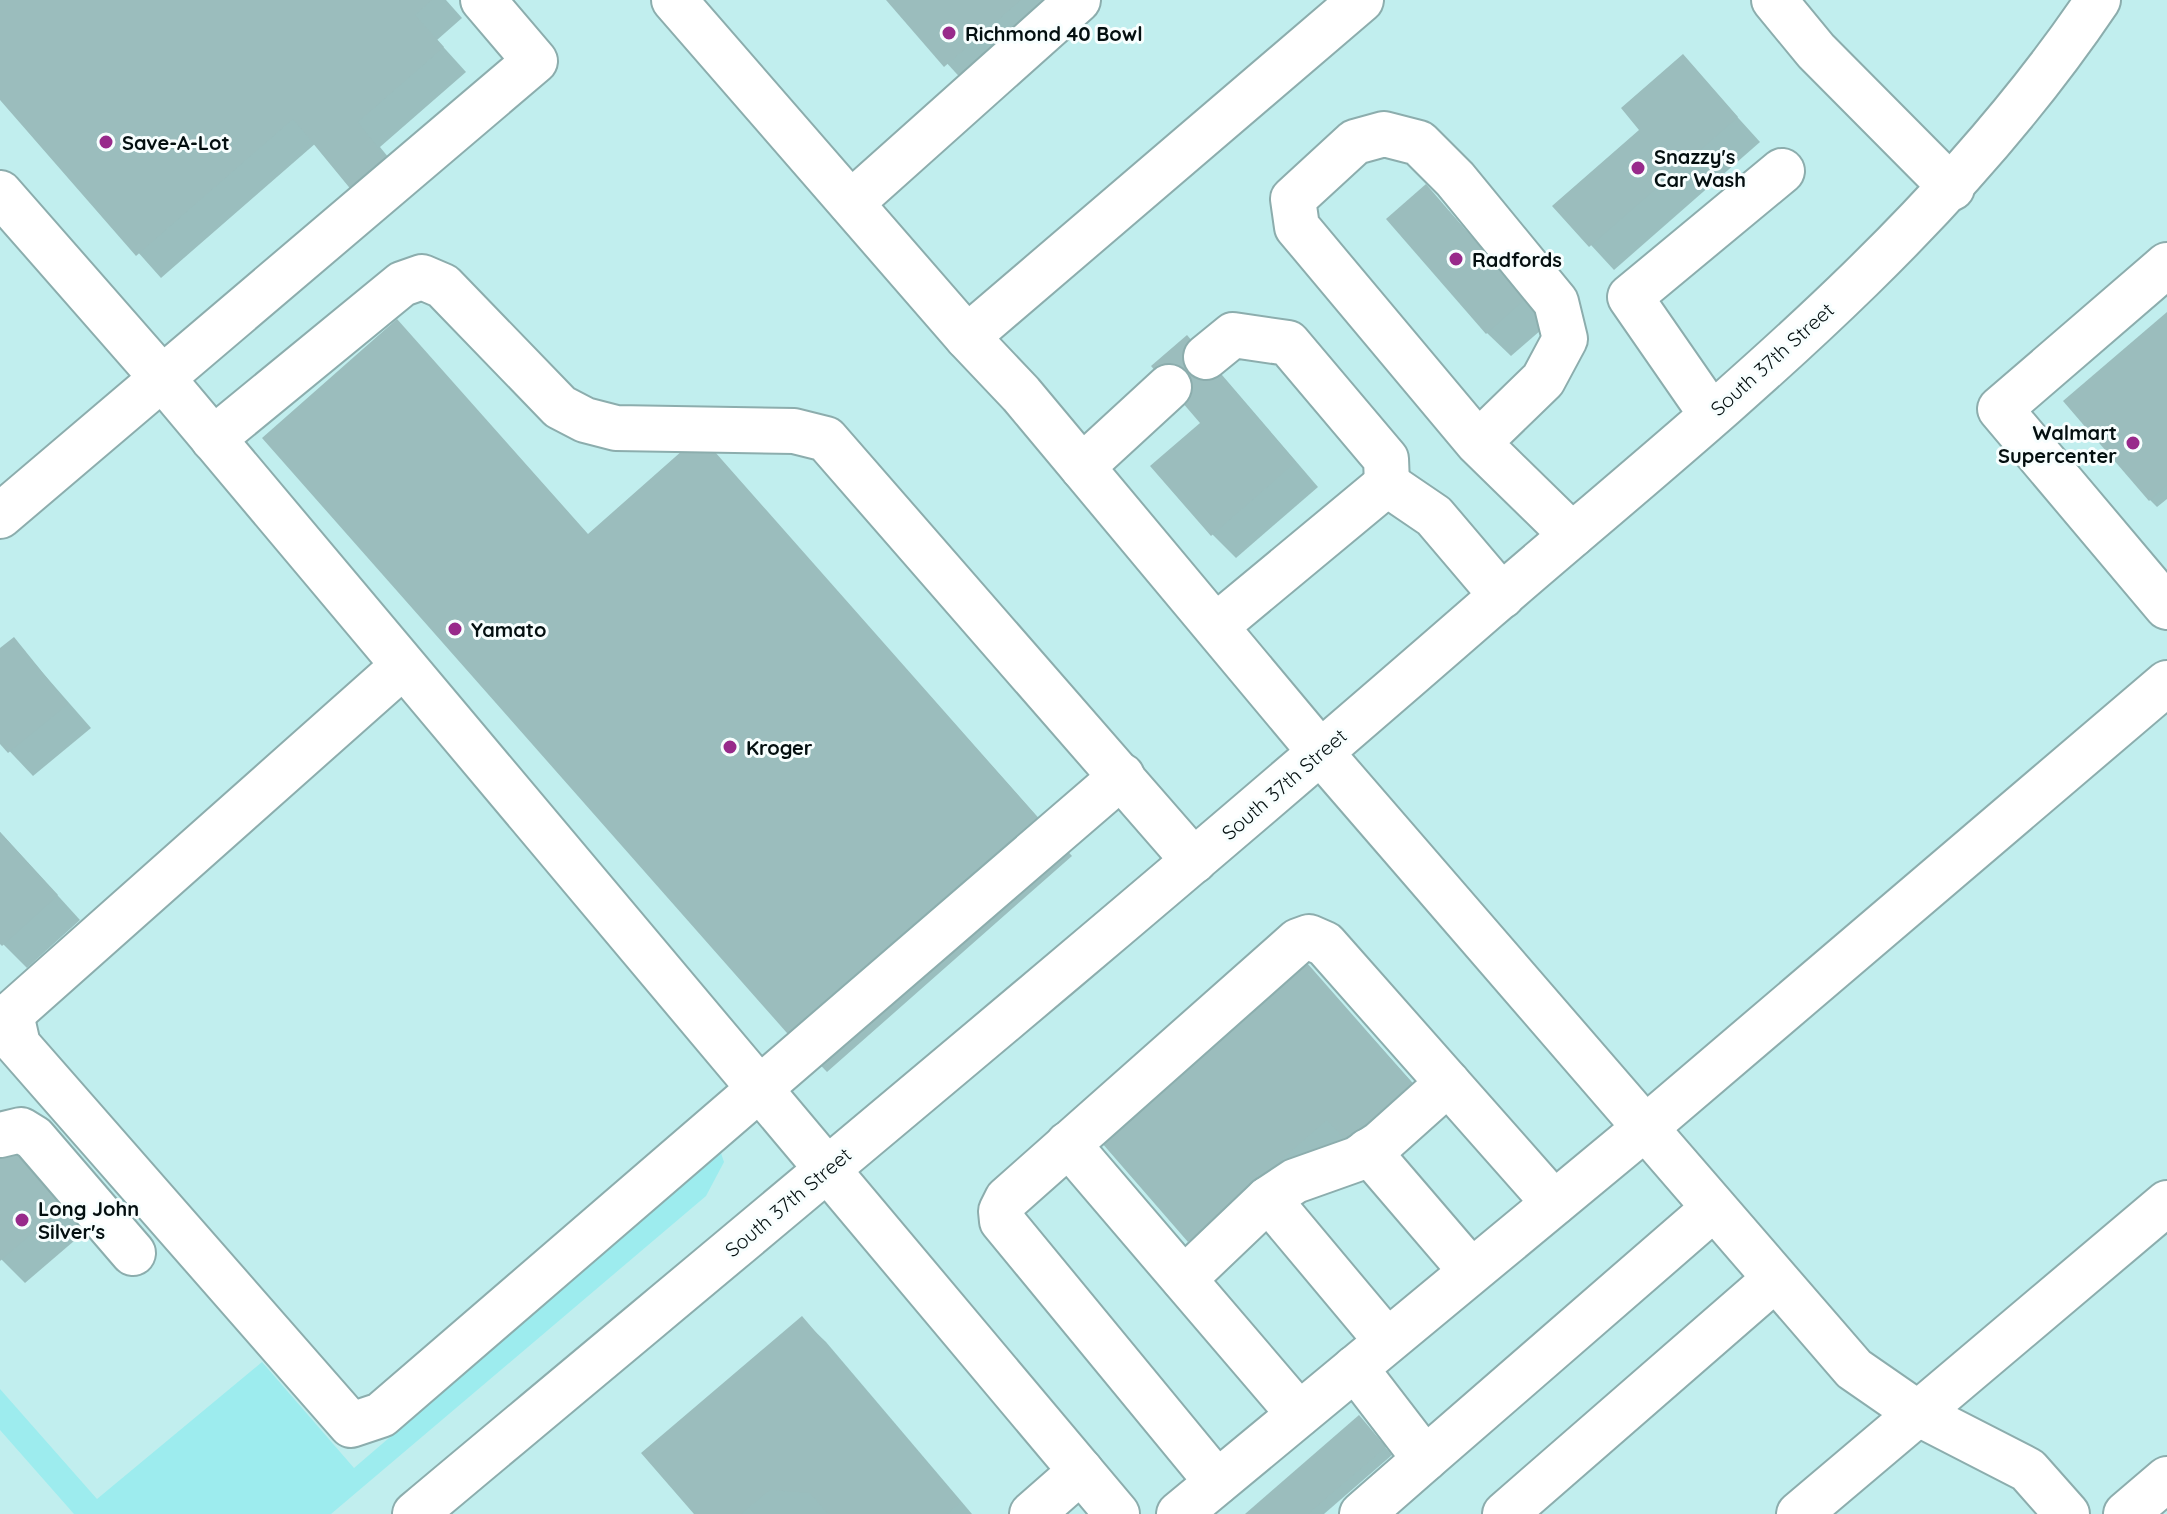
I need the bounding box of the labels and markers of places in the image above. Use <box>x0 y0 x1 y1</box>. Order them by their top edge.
place label: Richmond 40 Bowl <box>965 21 1143 46</box>
marker: Richmond 40 Bowl <box>940 24 958 42</box>
place label: Save-A-Lot <box>122 130 230 155</box>
marker: Save-A-Lot <box>97 133 115 151</box>
place label: Snazzy's Car Wash <box>1654 144 1746 192</box>
marker: Snazzy's Car Wash <box>1629 159 1647 177</box>
place label: Radfords <box>1472 247 1562 272</box>
marker: Radfords <box>1447 250 1465 268</box>
place label: Walmart Supercenter <box>1998 420 2117 468</box>
marker: Walmart Supercenter <box>2124 434 2142 452</box>
place label: Yamato <box>471 617 546 642</box>
marker: Yamato <box>446 620 464 638</box>
place label: Kroger <box>746 735 813 760</box>
marker: Kroger <box>721 738 739 756</box>
place label: Long John Silver's <box>38 1196 139 1244</box>
marker: Long John Silver's <box>13 1211 31 1229</box>

